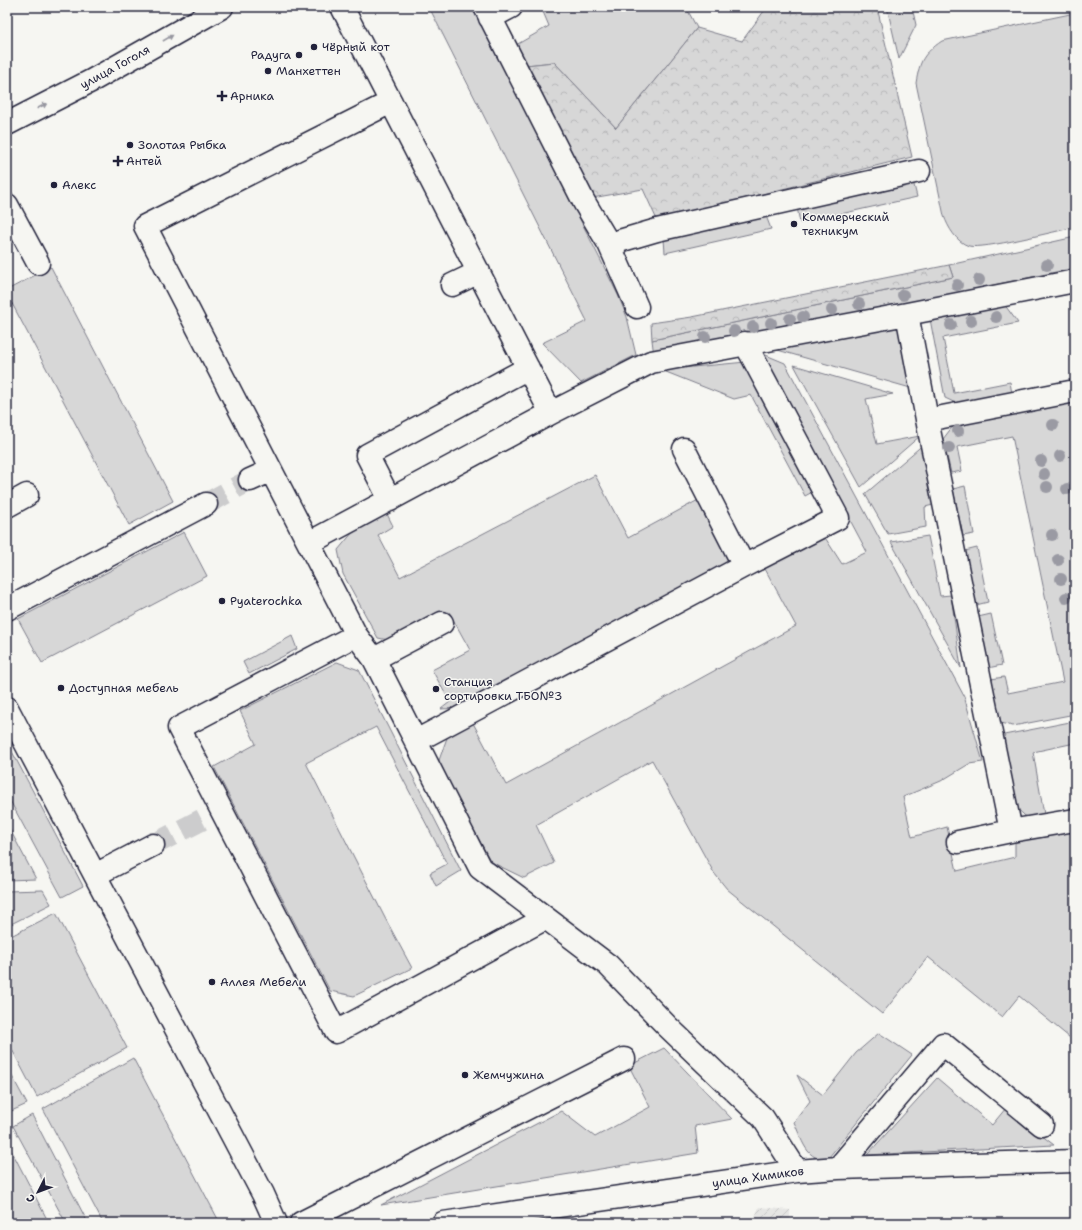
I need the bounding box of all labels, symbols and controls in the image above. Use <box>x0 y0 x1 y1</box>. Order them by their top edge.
one-way arrow <box>162 34 174 41</box>
place label: Чёрный кот <box>322 39 391 55</box>
street label: улица Гоголя <box>77 41 153 93</box>
marker: Чёрный кот <box>309 42 319 52</box>
place label: Радуга <box>251 47 292 63</box>
marker: Радуга <box>294 50 304 60</box>
place label: Манхеттен <box>276 63 341 79</box>
marker: Манхеттен <box>263 66 273 76</box>
place label: Арника <box>230 88 275 104</box>
marker: Арника <box>217 91 227 101</box>
one-way arrow <box>36 103 48 110</box>
place label: Золотая Рыбка <box>138 137 227 153</box>
marker: Золотая Рыбка <box>125 140 135 150</box>
place label: Антей <box>126 153 162 169</box>
marker: Антей <box>113 156 123 166</box>
place label: Алекс <box>62 177 96 193</box>
marker: Алекс <box>49 180 59 190</box>
place label: Коммерческий техникум <box>802 209 889 239</box>
marker: Коммерческий техникум <box>789 219 799 229</box>
place label: Pyaterochka <box>230 593 302 609</box>
marker: Pyaterochka <box>217 596 227 606</box>
place label: Станция сортировки ТБО№3 <box>444 674 562 704</box>
place label: Доступная мебель <box>69 680 179 696</box>
marker: Доступная мебель <box>56 683 66 693</box>
marker: Станция сортировки ТБО№3 <box>431 684 441 694</box>
place label: Аллея Мебели <box>220 974 306 990</box>
marker: Аллея Мебели <box>207 977 217 987</box>
place label: Жемчужина <box>473 1067 544 1083</box>
marker: Жемчужина <box>460 1070 470 1080</box>
street label: улица Химиков <box>711 1163 805 1191</box>
north arrow <box>18 1172 58 1212</box>
text: С <box>23 1191 39 1206</box>

